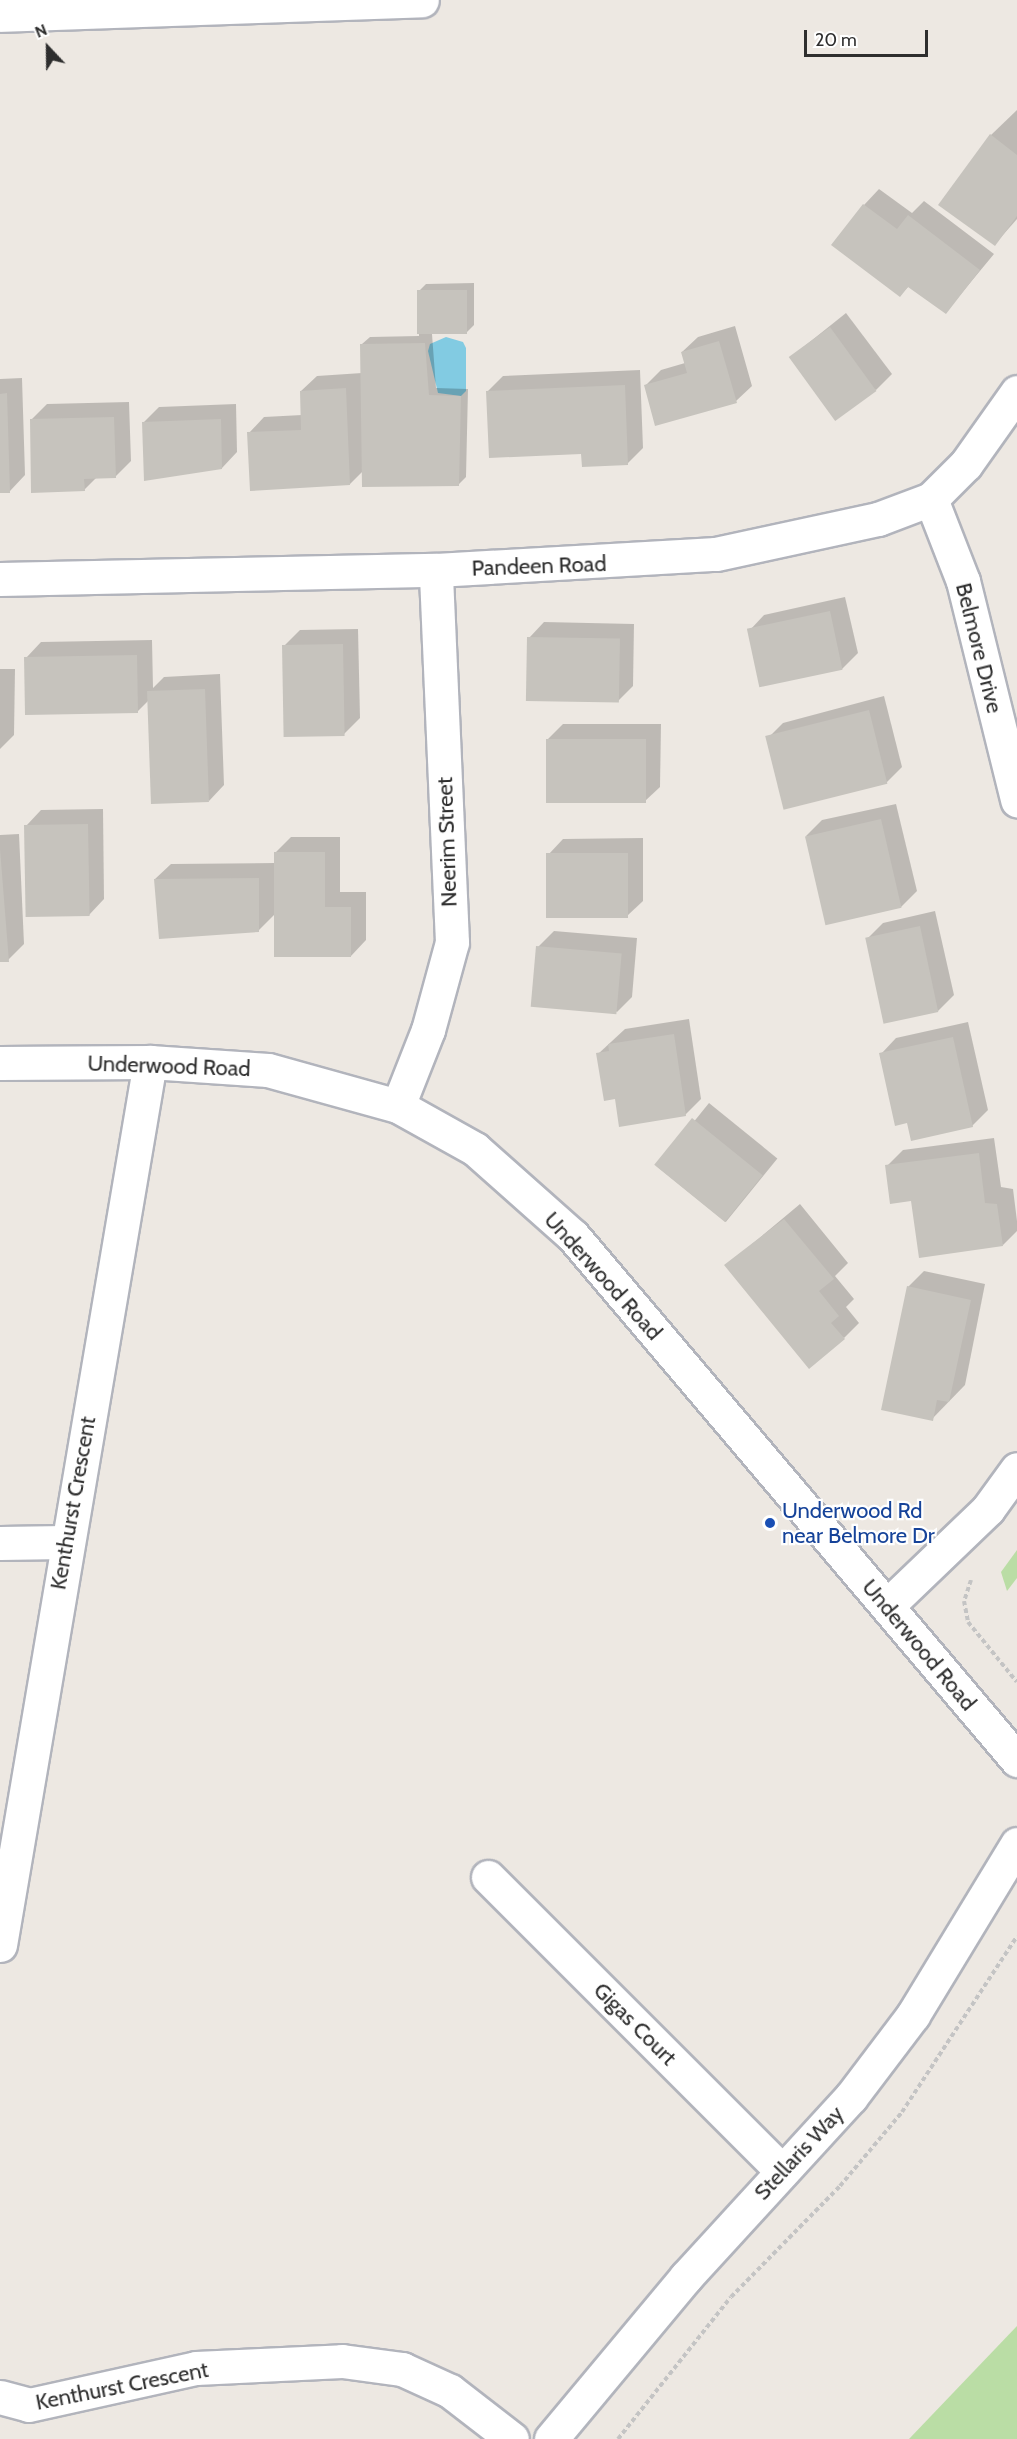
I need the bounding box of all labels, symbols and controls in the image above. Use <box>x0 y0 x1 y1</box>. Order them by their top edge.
north arrow <box>18 18 78 78</box>
scale bar <box>807 18 932 56</box>
text: N <box>32 20 50 42</box>
text: 20 m <box>815 29 857 51</box>
street label: Pandeen Road <box>471 550 607 582</box>
street label: Belmore Drive <box>950 580 1008 716</box>
street label: Neerim Street <box>432 777 462 907</box>
street label: Underwood Road <box>87 1050 251 1082</box>
street label: Underwood Road <box>539 1207 667 1345</box>
street label: Kenthurst Crescent <box>45 1414 101 1592</box>
place label: Underwood Rd near Belmore Dr <box>782 1497 935 1548</box>
marker: Underwood Rd near Belmore Dr <box>763 1516 777 1530</box>
street label: Underwood Road <box>856 1574 982 1716</box>
street label: Gigas Court <box>588 1977 682 2071</box>
street label: Stellaris Way <box>749 2101 849 2205</box>
street label: Kenthurst Crescent <box>33 2356 211 2416</box>

